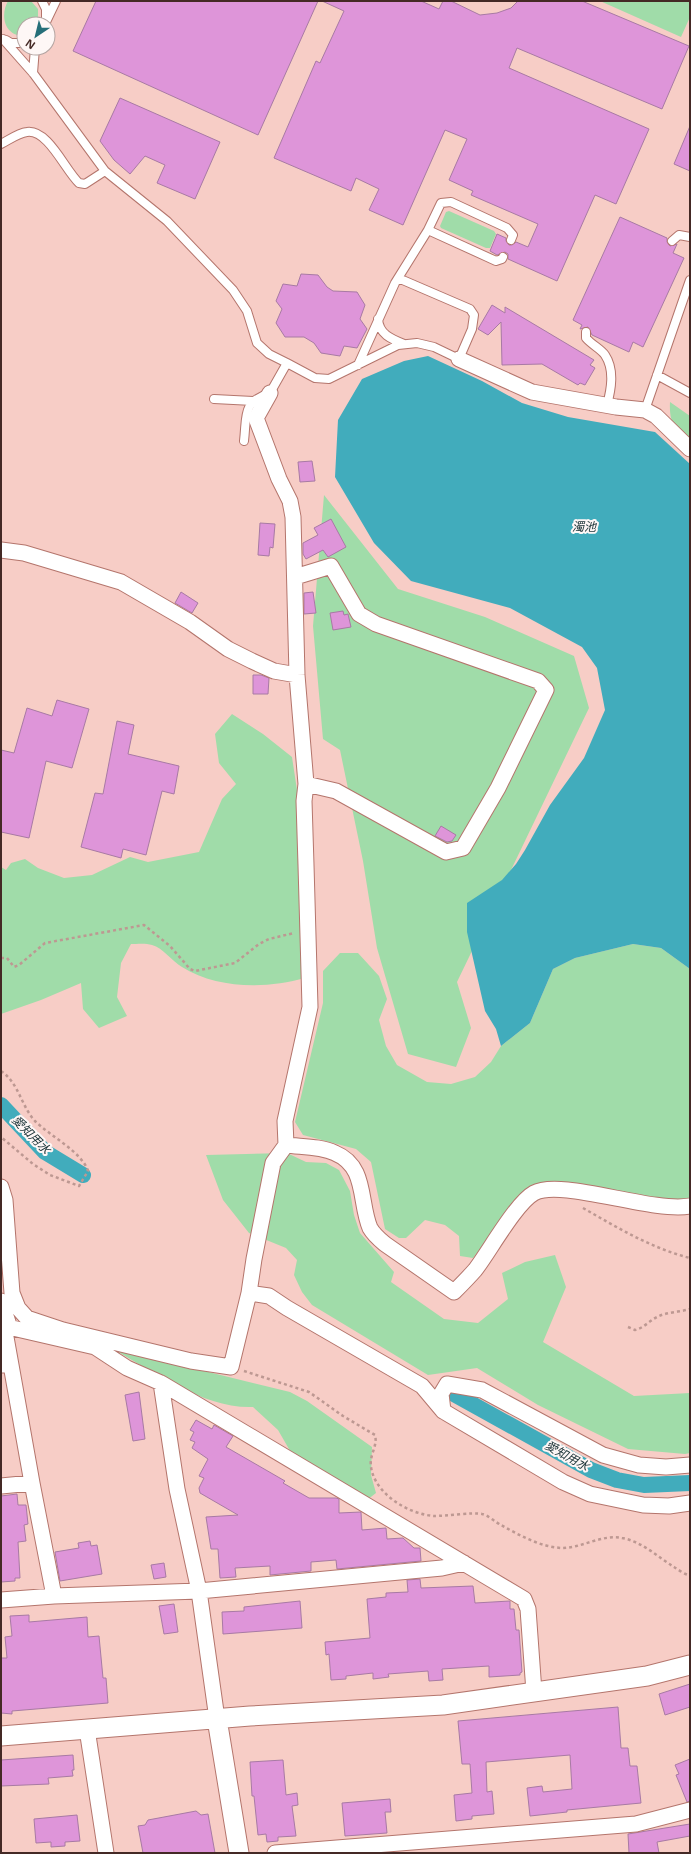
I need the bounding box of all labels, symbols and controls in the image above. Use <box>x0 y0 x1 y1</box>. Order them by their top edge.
north arrow <box>16 16 56 56</box>
text: N <box>22 36 38 53</box>
water label: 濁池 <box>572 518 597 535</box>
water label: 愛知用水 <box>8 1112 56 1159</box>
water label: 愛知用水 <box>542 1436 594 1476</box>

